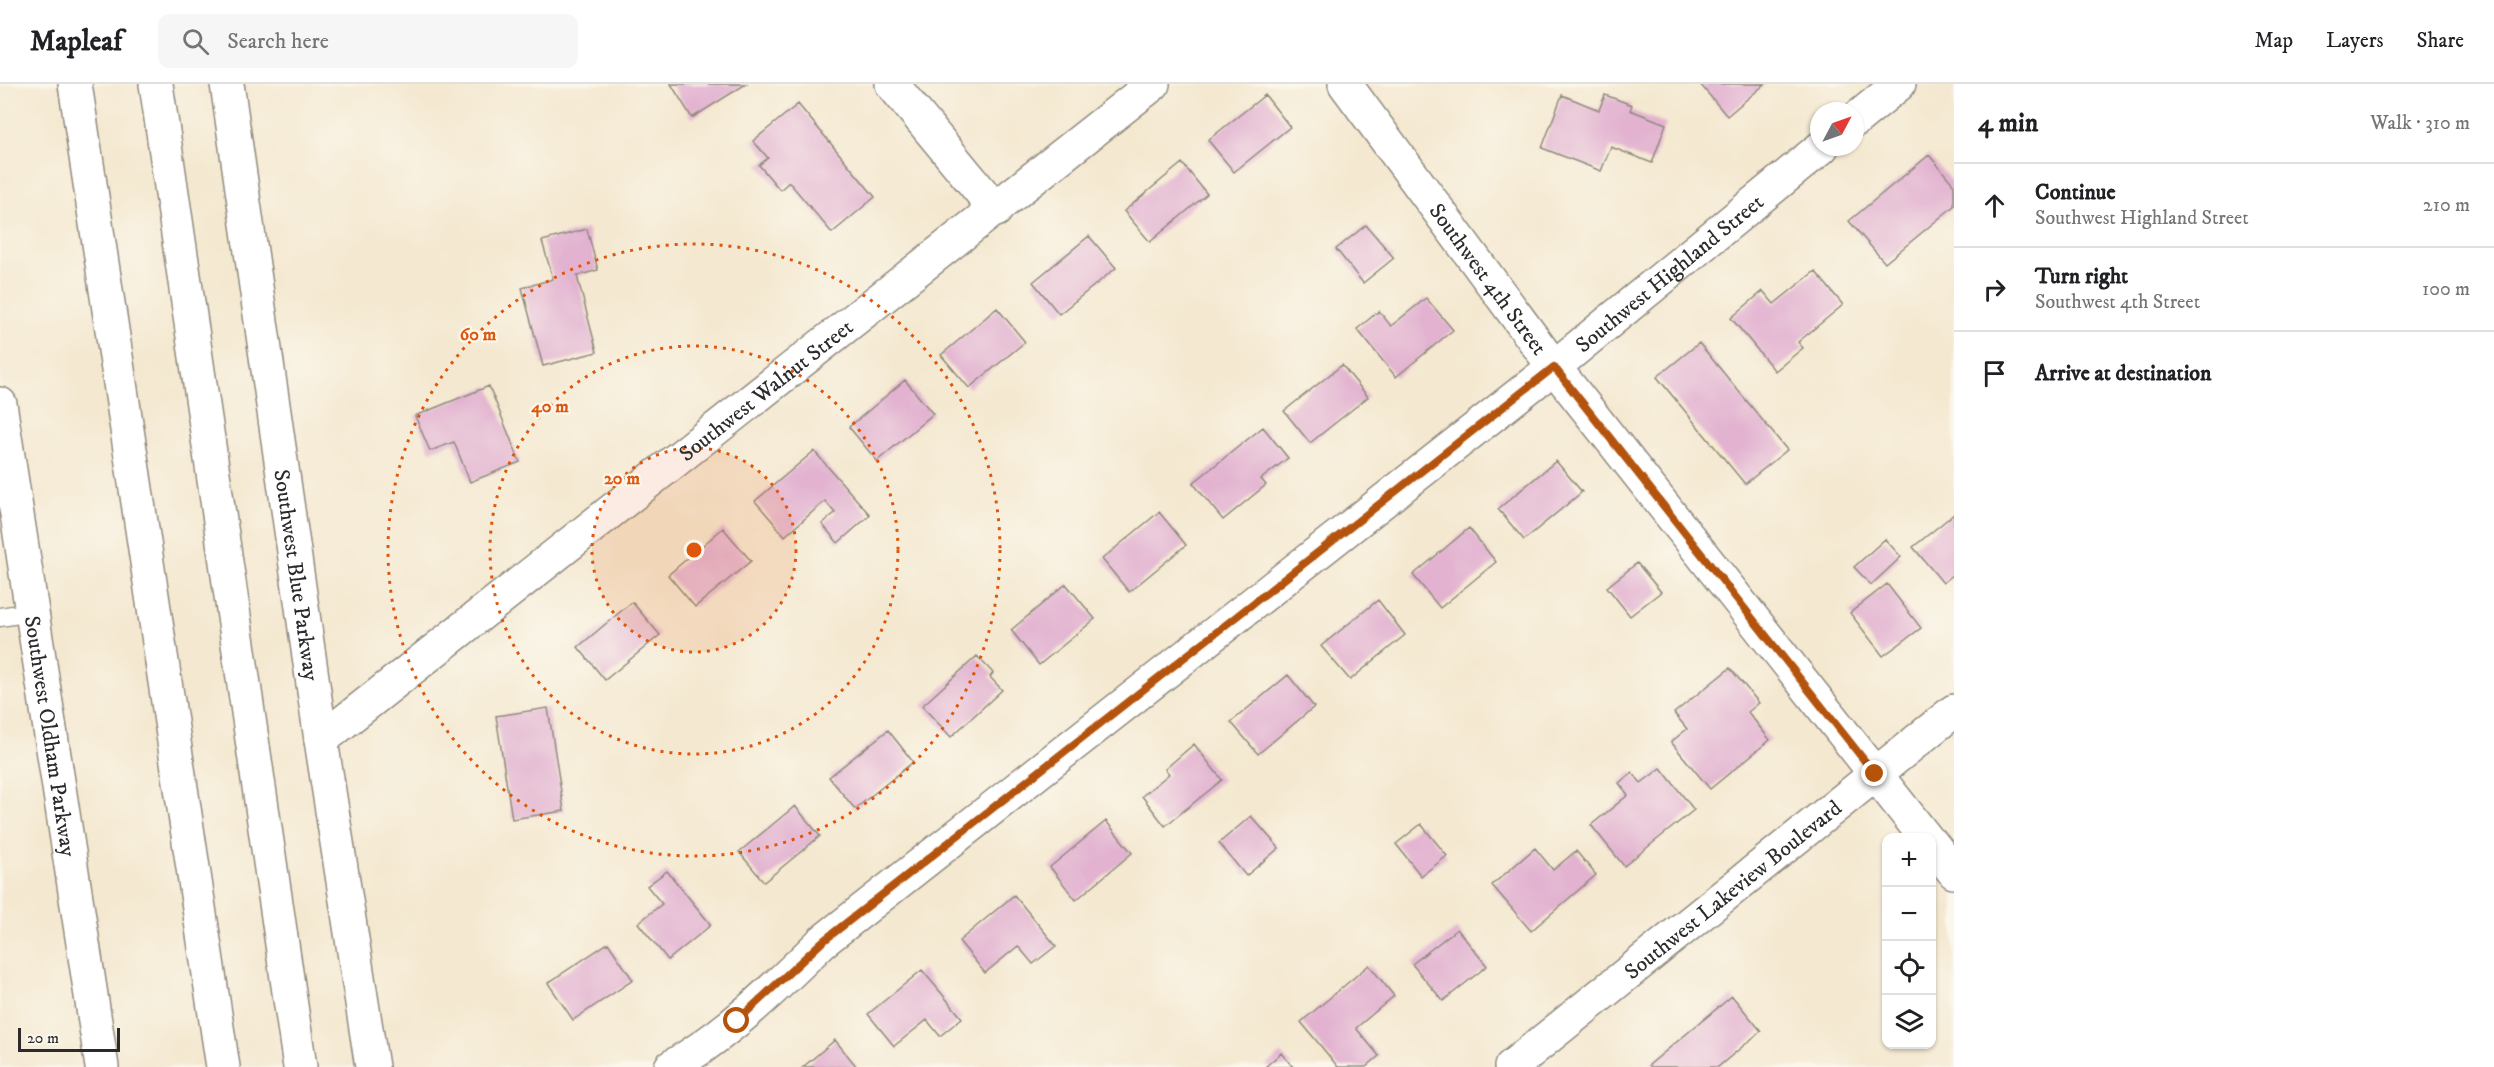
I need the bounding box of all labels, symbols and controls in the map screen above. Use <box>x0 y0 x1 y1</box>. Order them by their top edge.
search box <box>158 14 578 68</box>
text: Mapleaf <box>30 24 122 59</box>
icon: search <box>179 25 212 58</box>
text: Search here <box>227 28 329 55</box>
text: Map <box>2254 28 2293 54</box>
text: Layers <box>2326 28 2384 54</box>
text: Share <box>2417 28 2464 54</box>
north arrow <box>1810 102 1864 156</box>
text: 4 min <box>1978 107 2038 140</box>
text: Walk · 310 m <box>2370 111 2470 136</box>
text: Continue <box>2035 179 2116 206</box>
street label: Southwest Highland Street <box>1570 189 1769 359</box>
icon: ahead <box>1978 189 2011 222</box>
text: 210 m <box>2423 193 2470 218</box>
street label: Southwest 4th Street <box>1423 198 1552 361</box>
text: Southwest Highland Street <box>2035 206 2249 231</box>
text: Turn right <box>2035 263 2128 290</box>
icon: right <box>1978 273 2011 306</box>
text: 100 m <box>2422 277 2470 302</box>
text: Southwest 4th Street <box>2035 290 2200 315</box>
street label: Southwest Walnut Street <box>674 314 859 468</box>
text: 60 m <box>460 324 497 346</box>
icon: arrive <box>1978 357 2011 390</box>
text: Arrive at destination <box>2035 360 2212 387</box>
text: 40 m <box>530 396 569 418</box>
street label: Southwest Blue Parkway <box>267 468 324 683</box>
text: 20 m <box>604 468 640 490</box>
centre of rings <box>684 540 704 560</box>
street label: Southwest Oldham Parkway <box>18 614 82 859</box>
route end <box>1861 760 1887 786</box>
street label: Southwest Lakeview Boulevard <box>1619 795 1847 986</box>
map controls <box>1882 833 1936 1049</box>
button: + <box>1882 833 1936 887</box>
button: − <box>1882 887 1936 941</box>
button: locate <box>1882 941 1936 995</box>
button: layers <box>1882 995 1936 1049</box>
route start <box>723 1007 749 1033</box>
scale bar <box>18 1025 120 1052</box>
text: 20 m <box>27 1028 59 1048</box>

